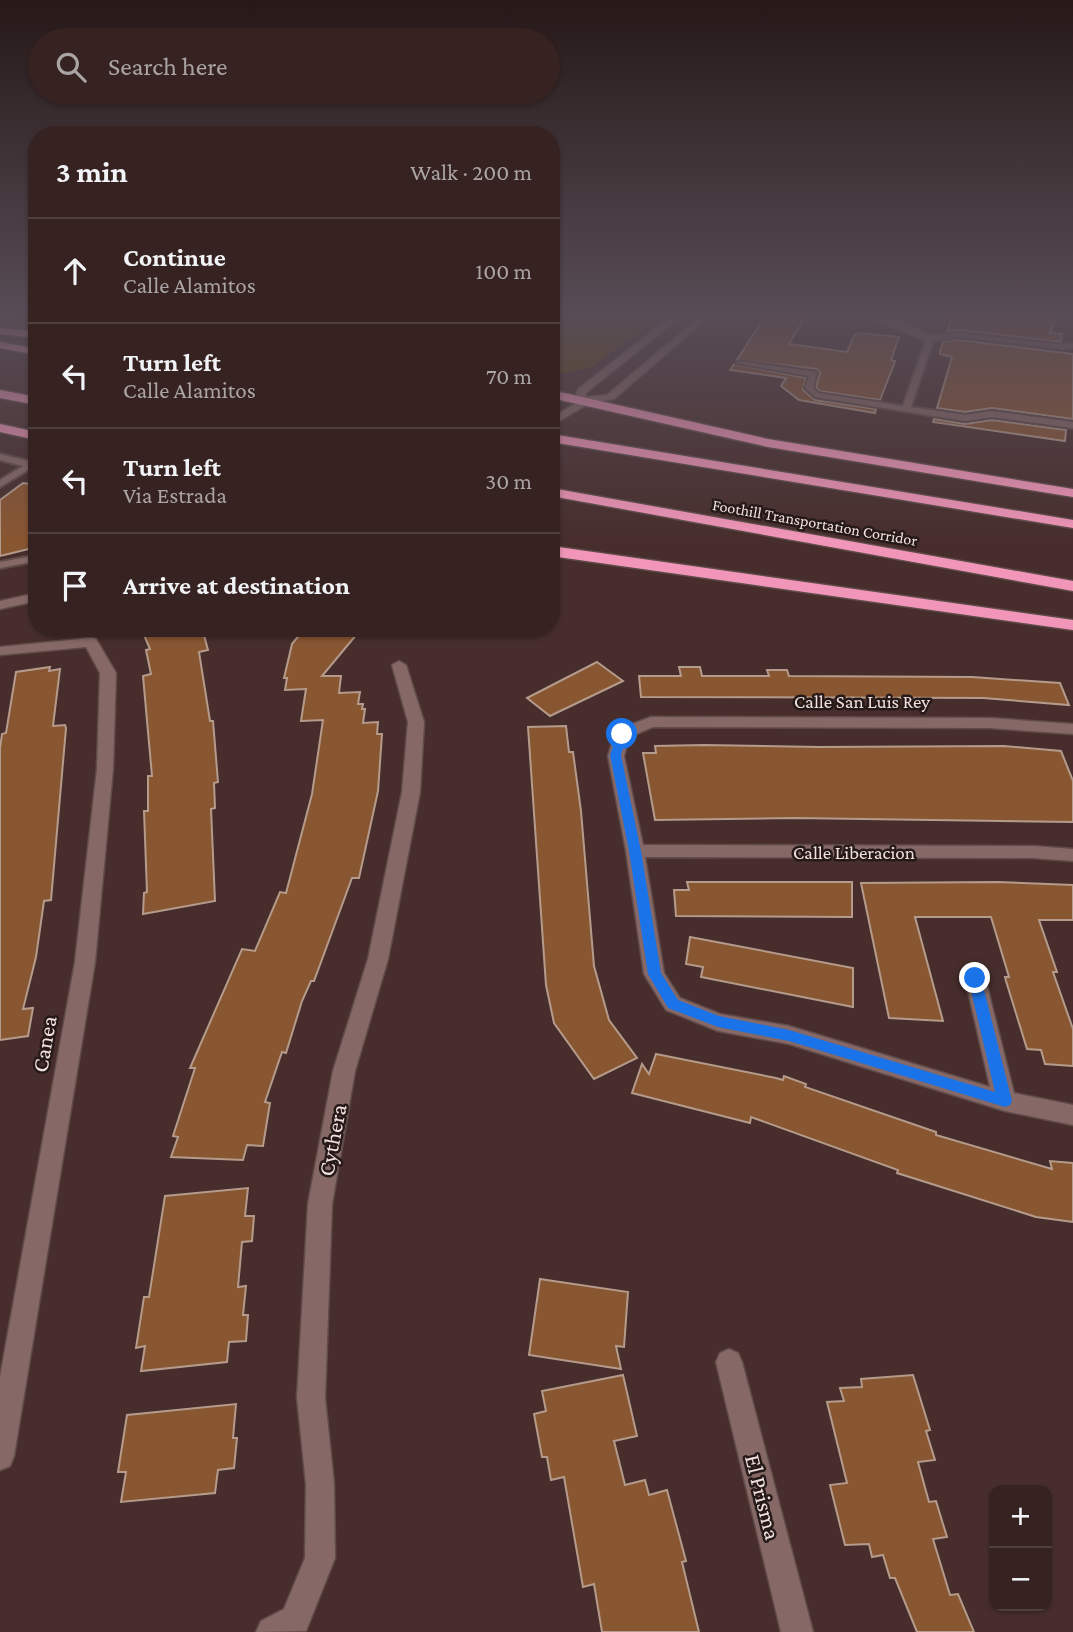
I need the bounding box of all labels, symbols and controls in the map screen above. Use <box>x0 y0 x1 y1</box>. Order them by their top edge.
search box <box>28 28 560 105</box>
icon: search <box>52 48 90 86</box>
text: Search here <box>108 52 227 81</box>
text: 3 min <box>56 155 128 188</box>
text: Walk · 200 m <box>410 159 532 185</box>
text: Continue <box>123 243 226 272</box>
icon: ahead <box>56 252 94 290</box>
text: 100 m <box>476 258 532 284</box>
text: Calle Alamitos <box>123 272 256 298</box>
text: Turn left <box>123 348 221 377</box>
icon: left <box>56 357 94 395</box>
text: 70 m <box>486 363 532 389</box>
text: Calle Alamitos <box>123 377 256 403</box>
text: Turn left <box>123 453 221 482</box>
icon: left <box>56 462 94 500</box>
text: 30 m <box>485 468 532 494</box>
text: Via Estrada <box>123 482 227 508</box>
street label: Foothill Transportation Corridor <box>711 496 919 550</box>
icon: arrive <box>56 567 94 605</box>
text: Arrive at destination <box>123 571 350 600</box>
street label: Calle San Luis Rey <box>794 691 930 712</box>
route start <box>606 718 637 749</box>
street label: Calle Liberacion <box>793 842 915 863</box>
route end <box>959 962 990 993</box>
street label: Canea <box>26 1013 62 1074</box>
street label: Cythera <box>312 1102 352 1178</box>
street label: El Prisma <box>740 1452 786 1543</box>
map controls <box>989 1485 1052 1611</box>
button: + <box>989 1485 1052 1548</box>
button: − <box>989 1548 1052 1611</box>

